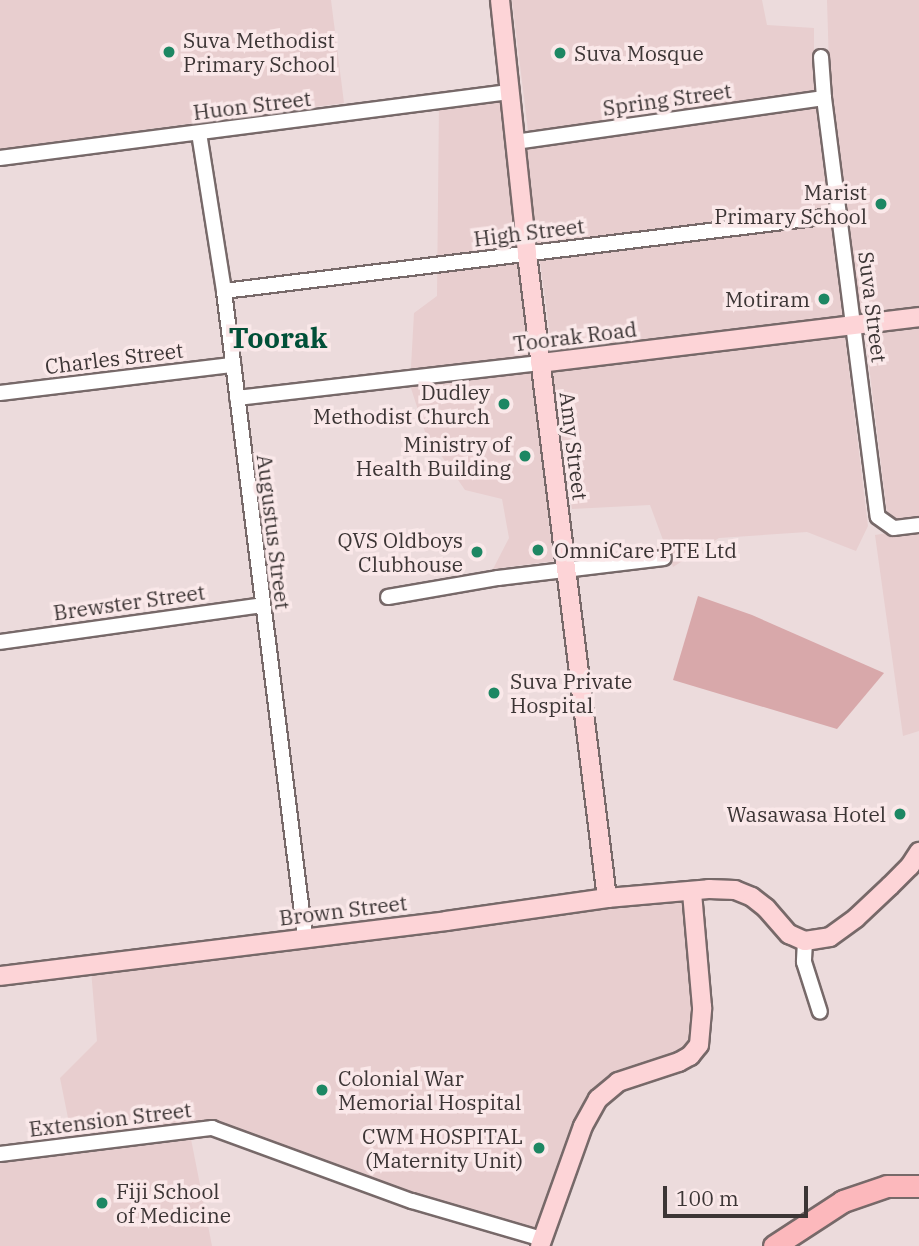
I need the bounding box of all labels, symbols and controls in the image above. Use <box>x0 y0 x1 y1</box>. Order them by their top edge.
place label: Suva Methodist Primary School <box>183 27 336 77</box>
place label: Suva Mosque <box>574 40 704 66</box>
marker: Suva Methodist Primary School <box>161 44 177 60</box>
marker: Suva Mosque <box>552 45 568 61</box>
street label: Spring Street <box>601 77 733 121</box>
street label: Huon Street <box>192 85 312 125</box>
place label: Marist Primary School <box>714 179 867 229</box>
marker: Marist Primary School <box>873 196 889 212</box>
street label: High Street <box>472 213 586 251</box>
street label: Suva Street <box>854 250 892 364</box>
place label: Motiram <box>725 286 810 312</box>
marker: Motiram <box>816 291 832 307</box>
street label: Toorak Road <box>512 316 638 356</box>
district label: Toorak <box>229 321 327 355</box>
street label: Charles Street <box>43 337 185 379</box>
place label: Dudley Methodist Church <box>313 379 490 429</box>
street label: Amy Street <box>555 390 593 502</box>
marker: Dudley Methodist Church <box>496 396 512 412</box>
place label: Ministry of Health Building <box>356 431 511 481</box>
marker: Ministry of Health Building <box>517 448 533 464</box>
street label: Augustus Street <box>252 453 296 611</box>
place label: QVS Oldboys Clubhouse <box>338 527 463 577</box>
place label: OmniCare PTE Ltd <box>554 537 737 563</box>
marker: OmniCare PTE Ltd <box>528 540 548 560</box>
marker: QVS Oldboys Clubhouse <box>469 544 485 560</box>
street label: Brewster Street <box>52 579 206 625</box>
place label: Suva Private Hospital <box>510 668 632 718</box>
marker: Suva Private Hospital <box>484 683 504 703</box>
place label: Wasawasa Hotel <box>726 801 886 827</box>
marker: Wasawasa Hotel <box>892 806 908 822</box>
street label: Brown Street <box>278 890 408 930</box>
place label: Colonial War Memorial Hospital <box>338 1065 521 1115</box>
marker: Colonial War Memorial Hospital <box>312 1080 332 1100</box>
street label: Extension Street <box>27 1097 193 1141</box>
place label: CWM HOSPITAL (Maternity Unit) <box>362 1123 523 1173</box>
marker: CWM HOSPITAL (Maternity Unit) <box>529 1138 549 1158</box>
scale bar <box>667 1172 812 1216</box>
place label: Fiji School of Medicine <box>116 1178 231 1228</box>
text: 100 m <box>676 1184 739 1212</box>
marker: Fiji School of Medicine <box>94 1195 110 1211</box>

